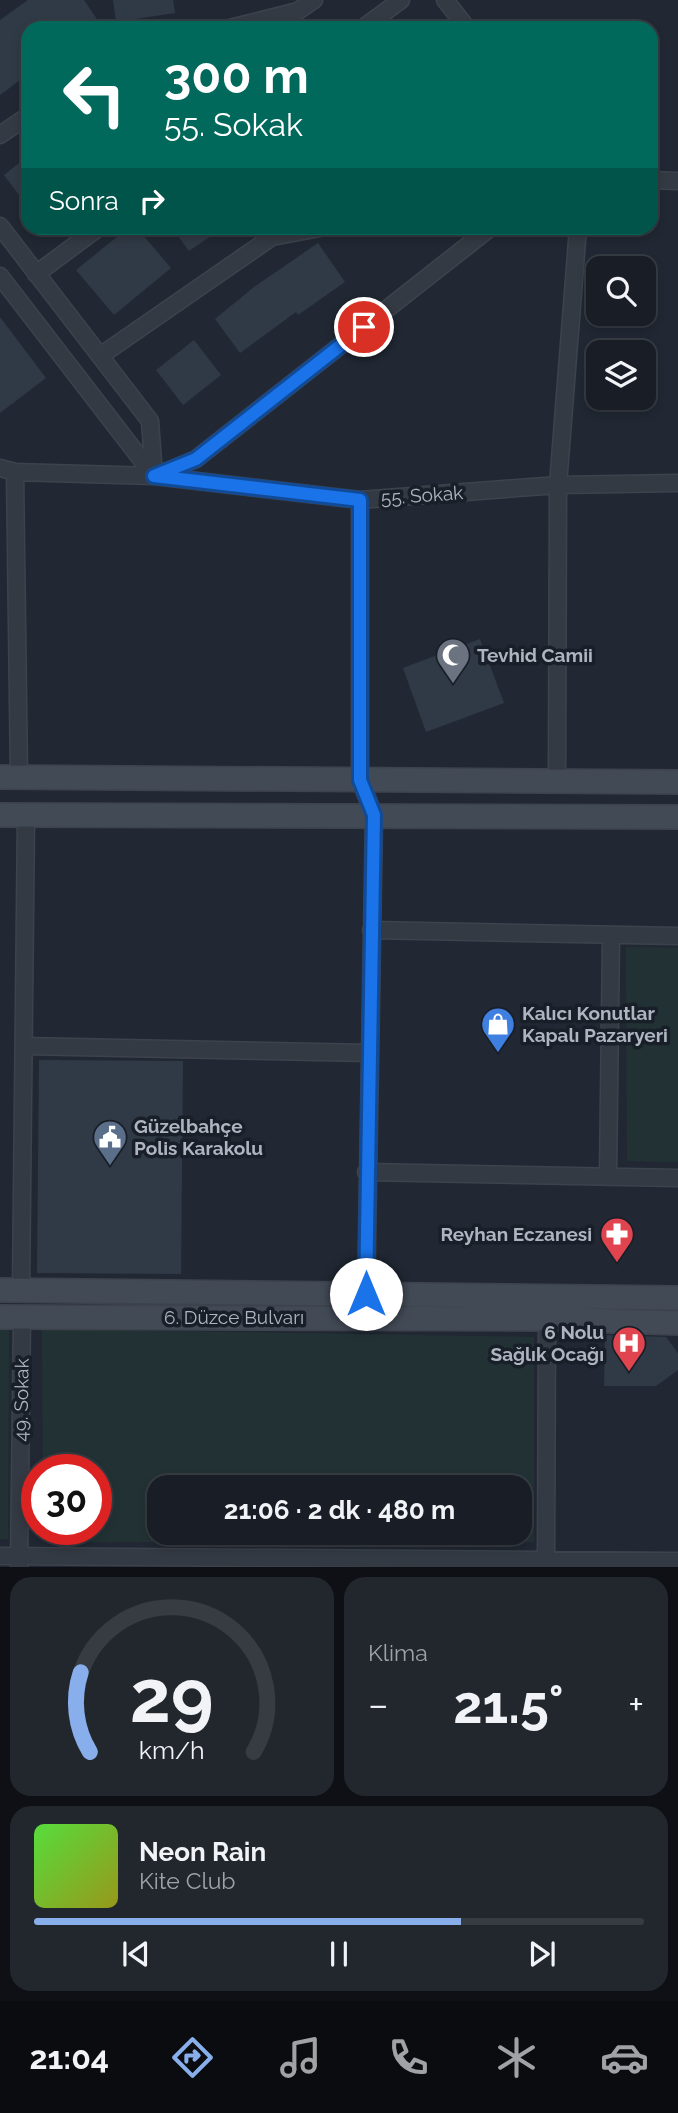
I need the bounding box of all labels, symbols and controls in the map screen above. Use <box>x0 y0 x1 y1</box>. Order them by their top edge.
text: 300 m <box>164 47 309 104</box>
icon: left <box>49 49 140 140</box>
text: 55. Sokak <box>164 106 303 143</box>
icon: right <box>133 182 171 220</box>
text: Sonra <box>49 186 119 216</box>
map controls <box>586 256 656 410</box>
button: search <box>586 256 656 326</box>
pin <box>334 297 394 357</box>
icon: arrive <box>345 308 383 346</box>
button: layers <box>586 340 656 410</box>
street label: 55. Sokak <box>380 481 464 509</box>
mosque icon: Tevhid Camii <box>434 636 472 685</box>
place label: Tevhid Camii <box>477 644 593 666</box>
place label: Kalıcı Konutlar Kapalı Pazaryeri <box>522 1002 668 1046</box>
shop icon: Kalıcı Konutlar Kapalı Pazaryeri <box>479 1005 517 1054</box>
place label: Güzelbahçe Polis Karakolu <box>134 1115 263 1159</box>
public building icon: Güzelbahçe Polis Karakolu <box>91 1118 129 1167</box>
pharmacy icon: Reyhan Eczanesi <box>598 1215 636 1264</box>
place label: Reyhan Eczanesi <box>440 1223 592 1245</box>
position arrow <box>329 1257 403 1331</box>
street label: 6. Düzce Bulvarı <box>164 1306 304 1328</box>
place label: 6 Nolu Sağlık Ocağı <box>491 1321 604 1365</box>
hospital icon: 6 Nolu Sağlık Ocağı <box>610 1324 648 1373</box>
street label: 49. Sokak <box>9 1358 33 1442</box>
speed limit sign: 30 <box>21 1454 112 1545</box>
text: 21:06 · 2 dk · 480 m <box>224 1495 455 1525</box>
text: Klima <box>368 1639 428 1666</box>
text: 29 <box>130 1655 214 1740</box>
text: 21.5° <box>453 1674 564 1735</box>
text: − <box>368 1682 388 1727</box>
text: + <box>628 1682 644 1727</box>
text: km/h <box>139 1735 205 1765</box>
text: Neon Rain <box>139 1837 266 1867</box>
text: Kite Club <box>139 1867 236 1894</box>
icon: previous <box>117 1935 155 1973</box>
icon: pause <box>320 1935 358 1973</box>
icon: next <box>523 1935 561 1973</box>
icon: directions <box>168 2033 217 2082</box>
icon: music <box>276 2033 325 2082</box>
icon: phone <box>384 2033 433 2082</box>
icon: climate <box>492 2033 541 2082</box>
icon: car <box>600 2033 649 2082</box>
text: 21:04 <box>29 2039 109 2076</box>

